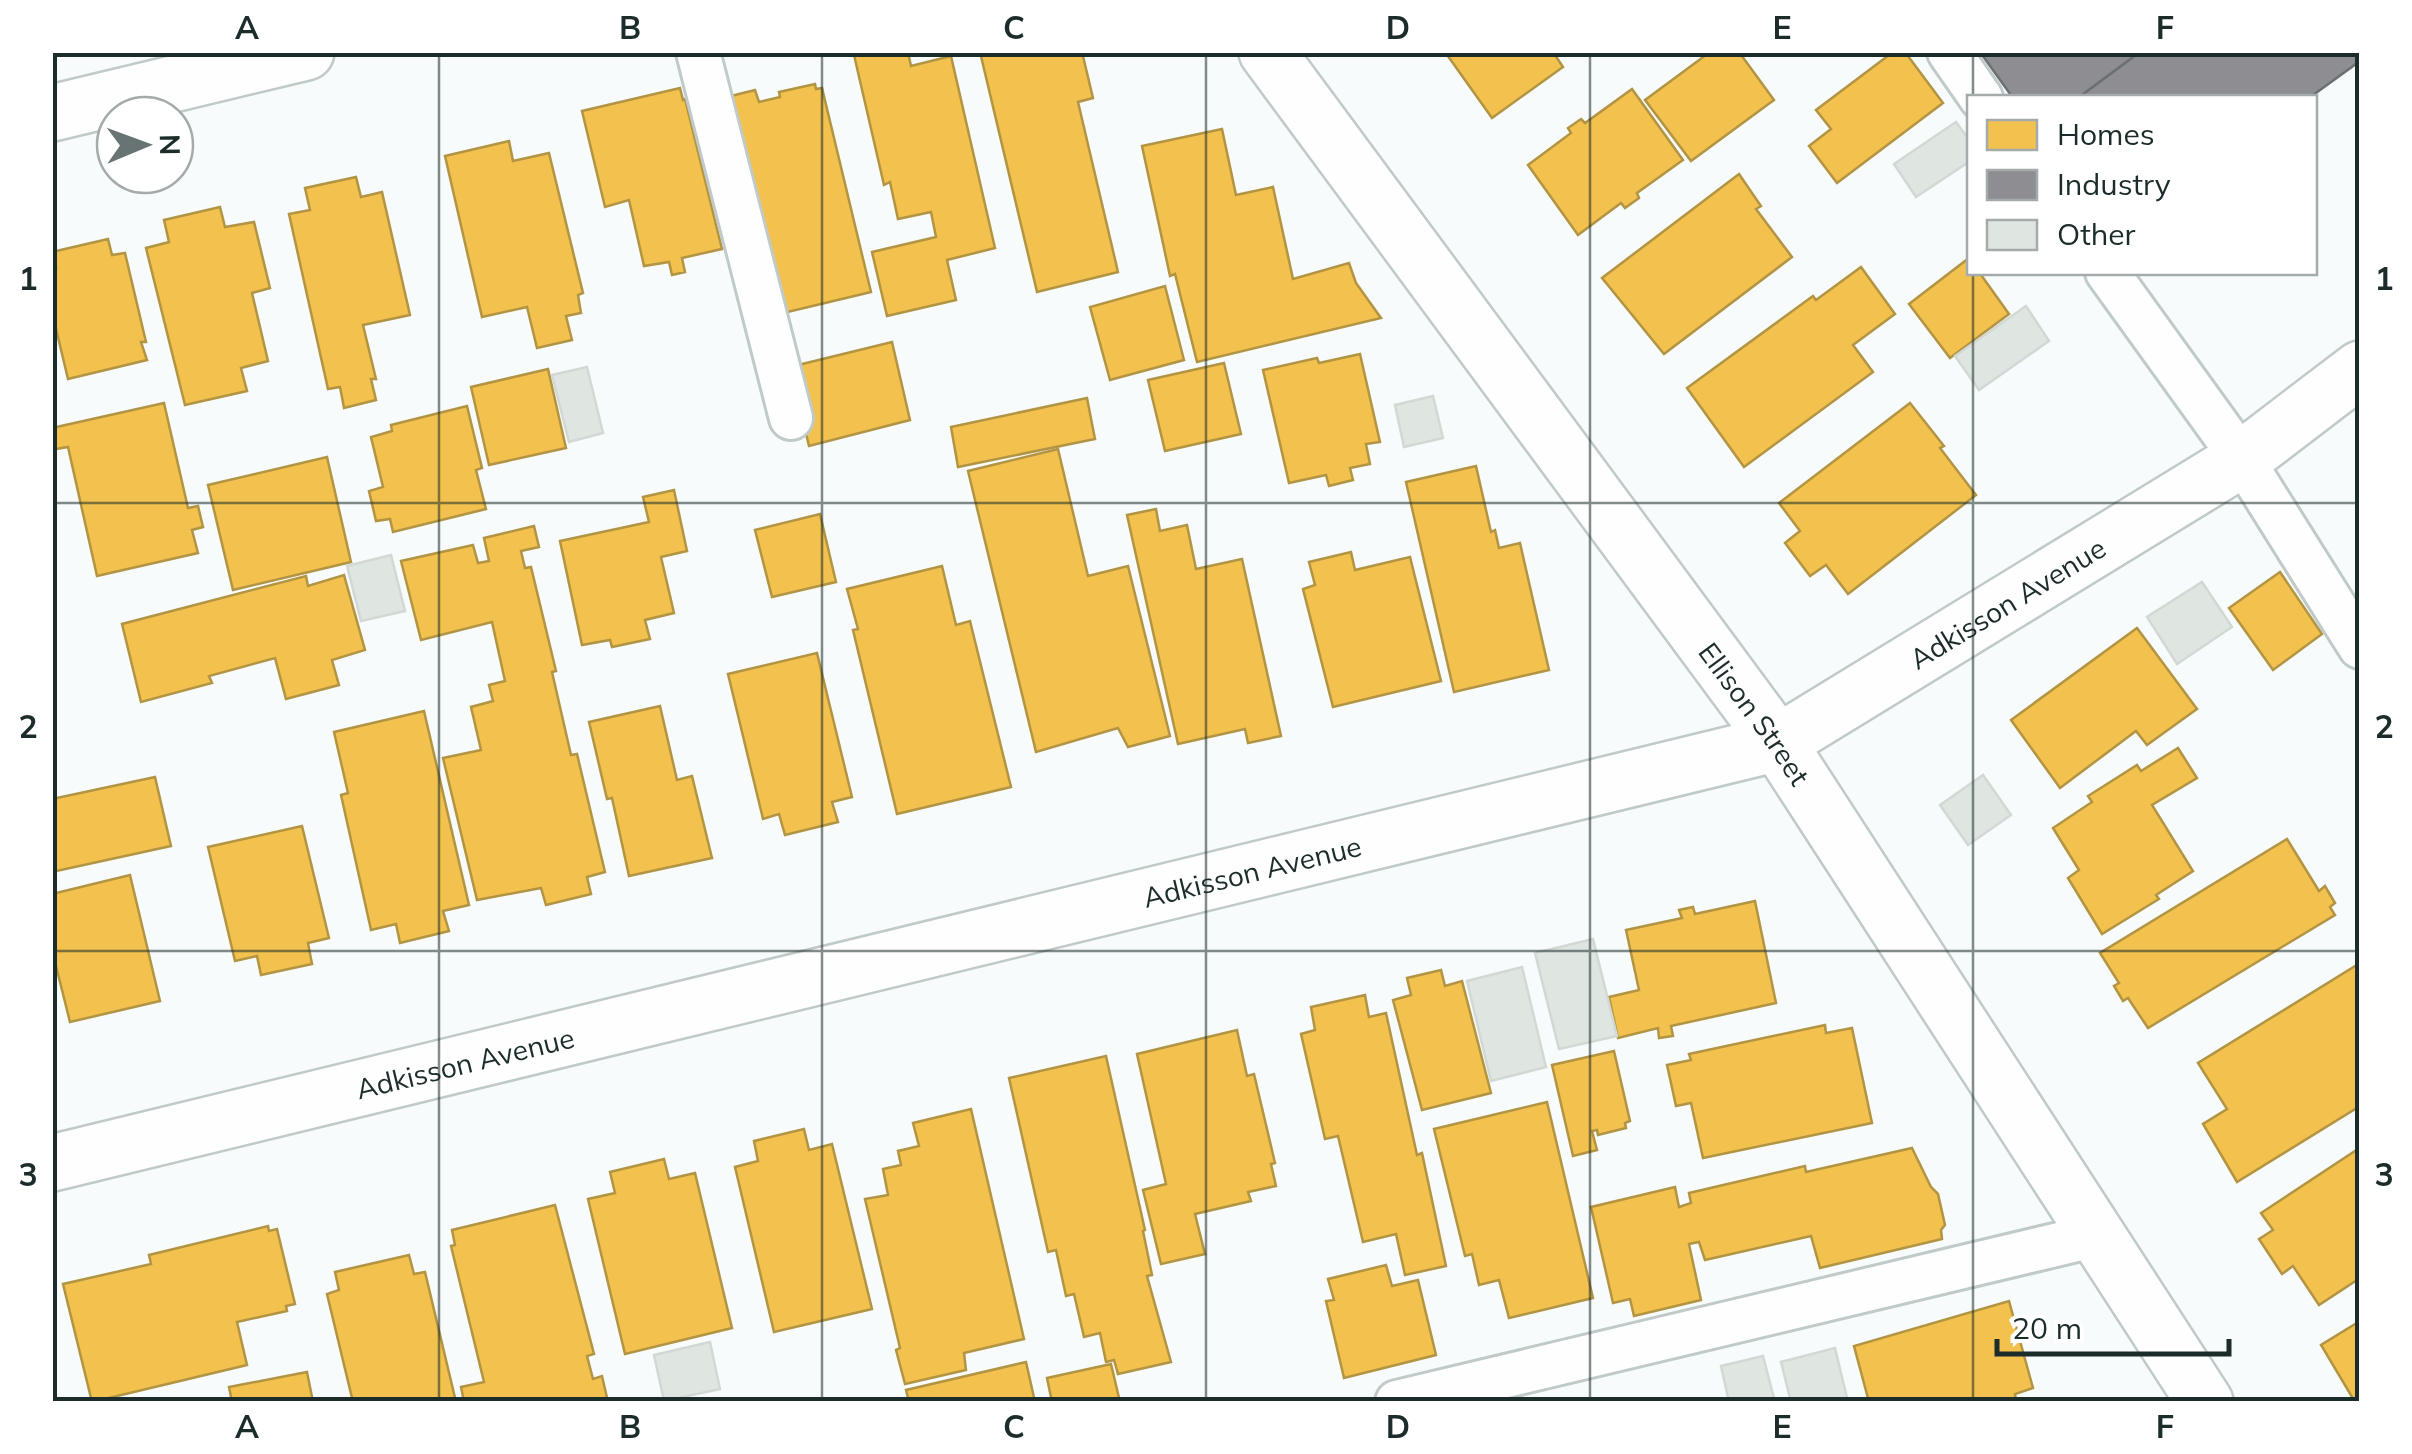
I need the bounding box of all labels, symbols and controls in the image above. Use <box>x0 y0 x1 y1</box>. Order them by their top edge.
text: A <box>235 7 259 47</box>
text: B <box>619 7 641 47</box>
text: C <box>1003 7 1025 47</box>
text: D <box>1386 7 1410 47</box>
text: E <box>1772 7 1792 47</box>
text: F <box>2156 7 2174 47</box>
north arrow <box>95 95 195 195</box>
legend <box>1967 95 2317 275</box>
text: Homes <box>2057 115 2155 153</box>
text: N <box>153 134 188 155</box>
text: Industry <box>2057 165 2171 203</box>
text: Other <box>2057 215 2136 253</box>
text: 1 <box>18 258 38 298</box>
text: 1 <box>2374 258 2394 298</box>
street label: Adkisson Avenue <box>1903 530 2112 676</box>
street label: Ellison Street <box>1692 635 1818 792</box>
text: 2 <box>18 706 38 746</box>
text: 2 <box>2374 706 2394 746</box>
street label: Adkisson Avenue <box>1139 828 1365 914</box>
street label: Adkisson Avenue <box>352 1019 578 1106</box>
text: 3 <box>18 1154 38 1194</box>
text: 3 <box>2374 1154 2394 1194</box>
scale bar <box>1997 1294 2230 1356</box>
text: 20 m <box>2012 1309 2082 1347</box>
text: A <box>235 1406 259 1446</box>
text: B <box>619 1406 641 1446</box>
text: C <box>1003 1406 1025 1446</box>
text: D <box>1386 1406 1410 1446</box>
text: E <box>1772 1406 1792 1446</box>
text: F <box>2156 1406 2174 1446</box>

